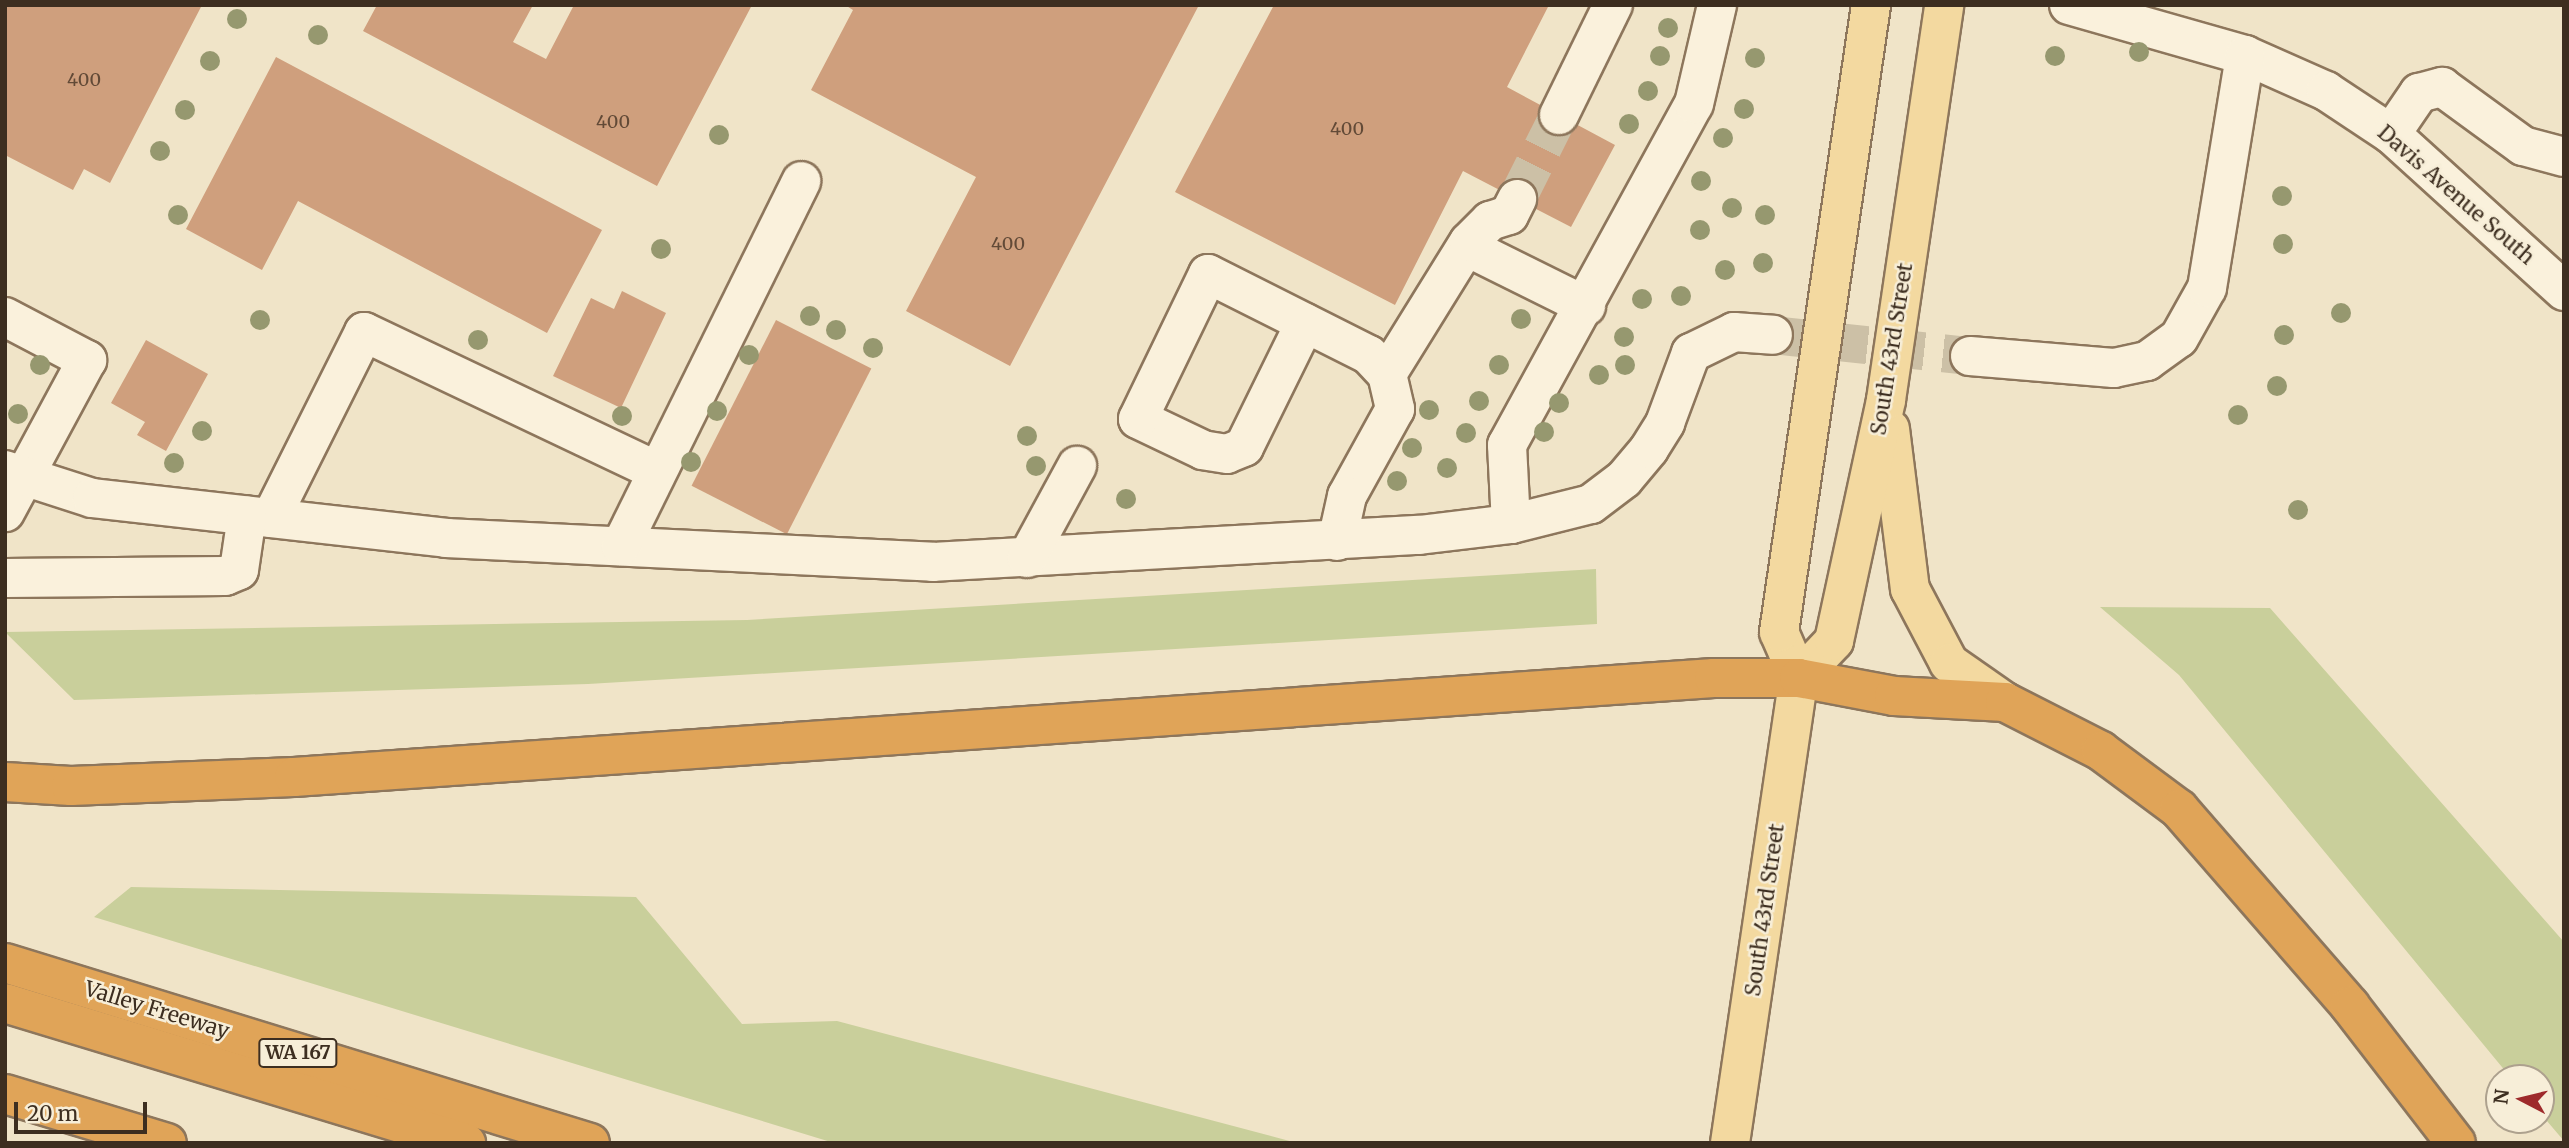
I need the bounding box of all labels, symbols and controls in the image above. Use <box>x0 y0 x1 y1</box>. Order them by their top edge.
house number: 400 <box>67 69 101 91</box>
house number: 400 <box>596 111 630 133</box>
house number: 400 <box>1330 118 1364 140</box>
street label: Davis Avenue South <box>2372 120 2540 270</box>
house number: 400 <box>991 233 1025 255</box>
street label: South 43rd Street <box>1866 261 1918 437</box>
street label: South 43rd Street <box>1740 822 1790 998</box>
street label: Valley Freeway <box>82 976 232 1044</box>
road number: WA 167 <box>258 1037 338 1068</box>
north arrow <box>2485 1064 2555 1134</box>
scale bar <box>18 1088 150 1132</box>
text: N <box>2488 1088 2514 1106</box>
text: 20 m <box>27 1100 78 1127</box>

